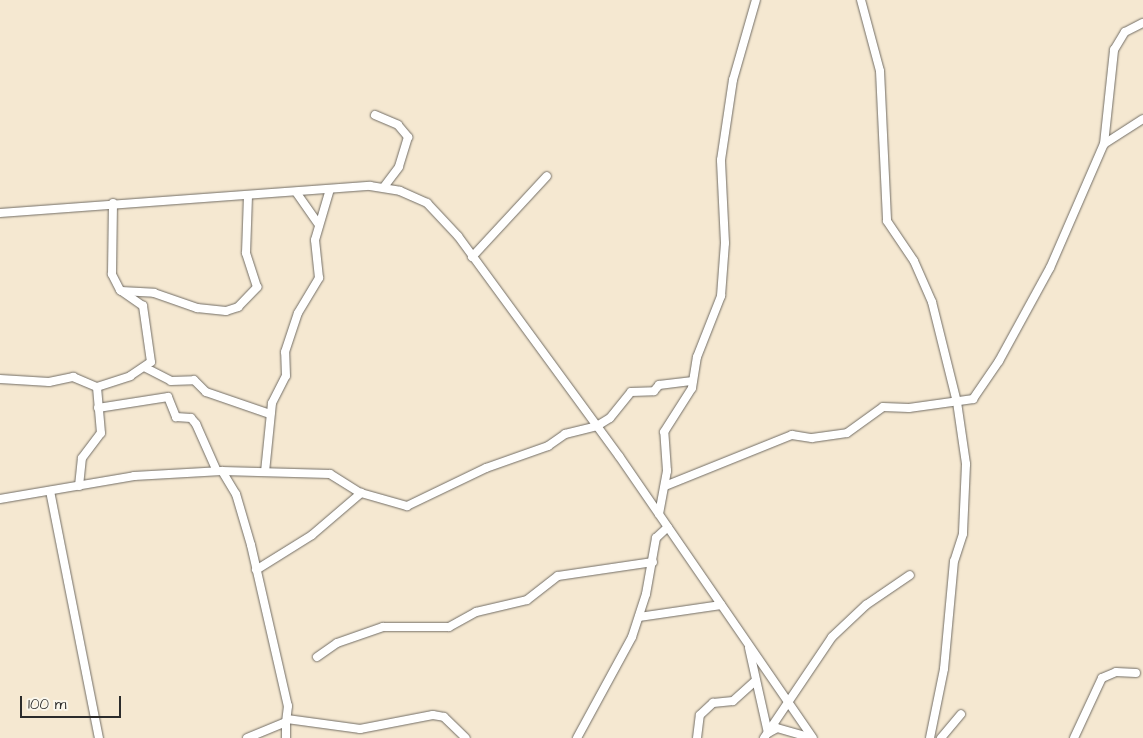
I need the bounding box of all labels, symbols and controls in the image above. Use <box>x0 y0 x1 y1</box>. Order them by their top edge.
scale bar <box>22 686 124 718</box>
text: 100 m <box>28 694 67 715</box>

